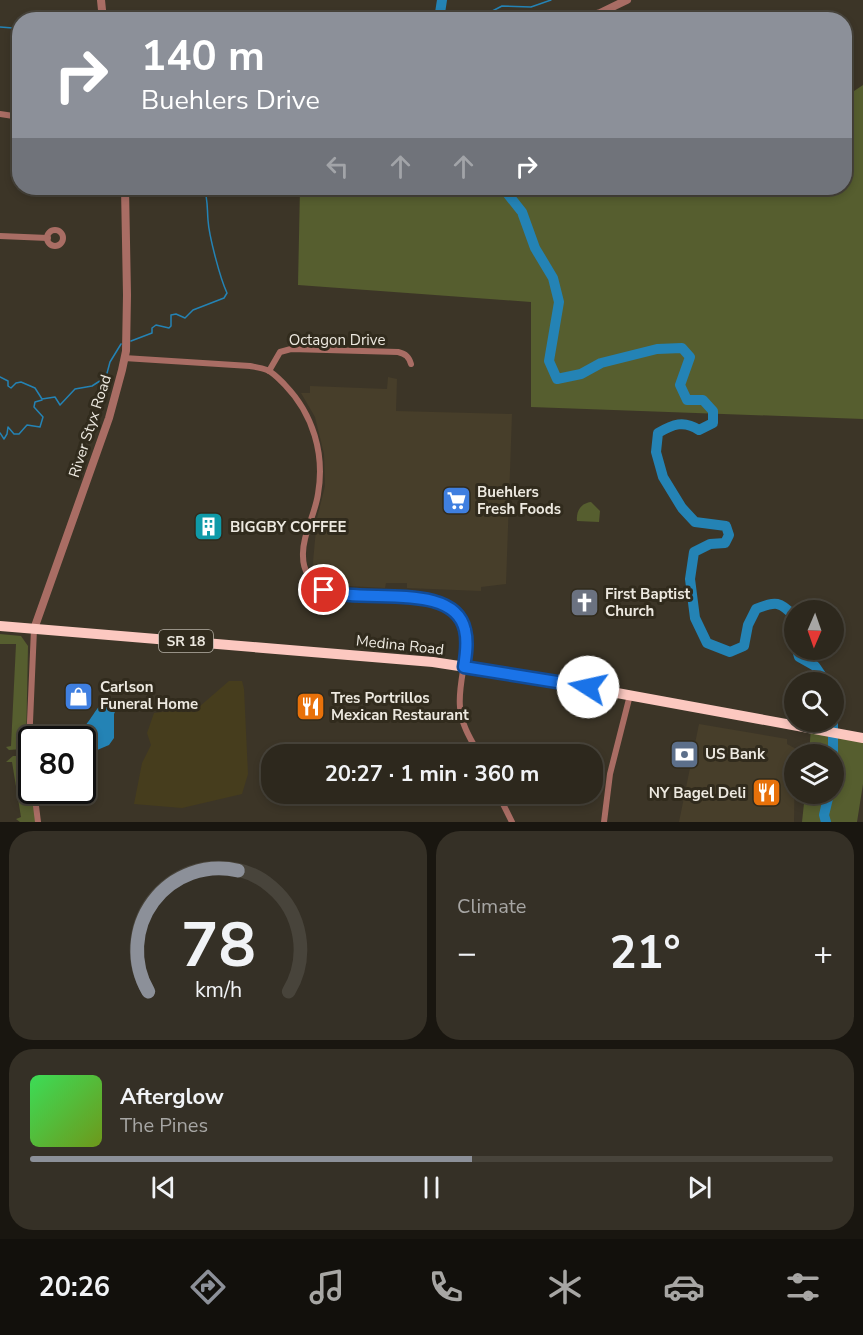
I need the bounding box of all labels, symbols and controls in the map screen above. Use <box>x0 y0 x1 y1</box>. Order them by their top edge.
text: 140 m <box>141 28 265 85</box>
icon: right <box>42 36 120 114</box>
text: Buehlers Drive <box>141 82 320 119</box>
icon: left <box>321 150 354 183</box>
icon: ahead <box>384 150 417 183</box>
icon: ahead <box>447 150 480 183</box>
icon: right <box>510 150 543 183</box>
street label: Octagon Drive <box>289 330 385 350</box>
street label: River Styx Road <box>64 372 116 480</box>
place label: Buehlers Fresh Foods <box>477 482 561 519</box>
supermarket icon: Buehlers Fresh Foods <box>440 485 472 517</box>
building icon: BIGGBY COFFEE <box>193 511 225 543</box>
place label: BIGGBY COFFEE <box>230 517 346 537</box>
pin <box>298 564 349 615</box>
icon: arrive <box>307 573 340 606</box>
place label: First Baptist Church <box>605 584 690 621</box>
church icon: First Baptist Church <box>568 587 600 619</box>
north arrow <box>784 600 844 660</box>
map controls <box>784 600 844 804</box>
road number: SR 18 <box>159 630 213 652</box>
street label: Medina Road <box>355 630 445 660</box>
position arrow <box>556 655 620 719</box>
button: search <box>784 672 844 732</box>
place label: Carlson Funeral Home <box>100 677 198 714</box>
shop icon: Carlson Funeral Home <box>63 680 95 712</box>
place label: Tres Portrillos Mexican Restaurant <box>331 688 469 725</box>
restaurant icon: Tres Portrillos Mexican Restaurant <box>294 691 326 723</box>
speed limit sign: 80 <box>18 726 96 804</box>
bank icon: US Bank <box>668 738 700 770</box>
place label: US Bank <box>705 744 766 764</box>
button: layers <box>784 744 844 804</box>
text: 20:27 · 1 min · 360 m <box>325 759 539 789</box>
restaurant icon: NY Bagel Deli <box>751 777 783 809</box>
place label: NY Bagel Deli <box>649 783 746 803</box>
text: Climate <box>457 893 526 920</box>
text: 78 <box>181 903 255 988</box>
text: 21° <box>609 923 681 984</box>
text: − <box>457 931 477 976</box>
text: + <box>813 931 833 976</box>
text: km/h <box>194 976 242 1006</box>
text: Afterglow <box>120 1082 224 1112</box>
text: The Pines <box>120 1112 208 1139</box>
icon: previous <box>147 1171 180 1204</box>
icon: pause <box>415 1171 448 1204</box>
icon: next <box>683 1171 716 1204</box>
icon: directions <box>187 1266 229 1308</box>
icon: music <box>306 1266 348 1308</box>
icon: phone <box>425 1266 467 1308</box>
icon: climate <box>544 1266 586 1308</box>
icon: car <box>663 1266 705 1308</box>
icon: filters <box>782 1266 824 1308</box>
text: 20:26 <box>39 1269 110 1306</box>

